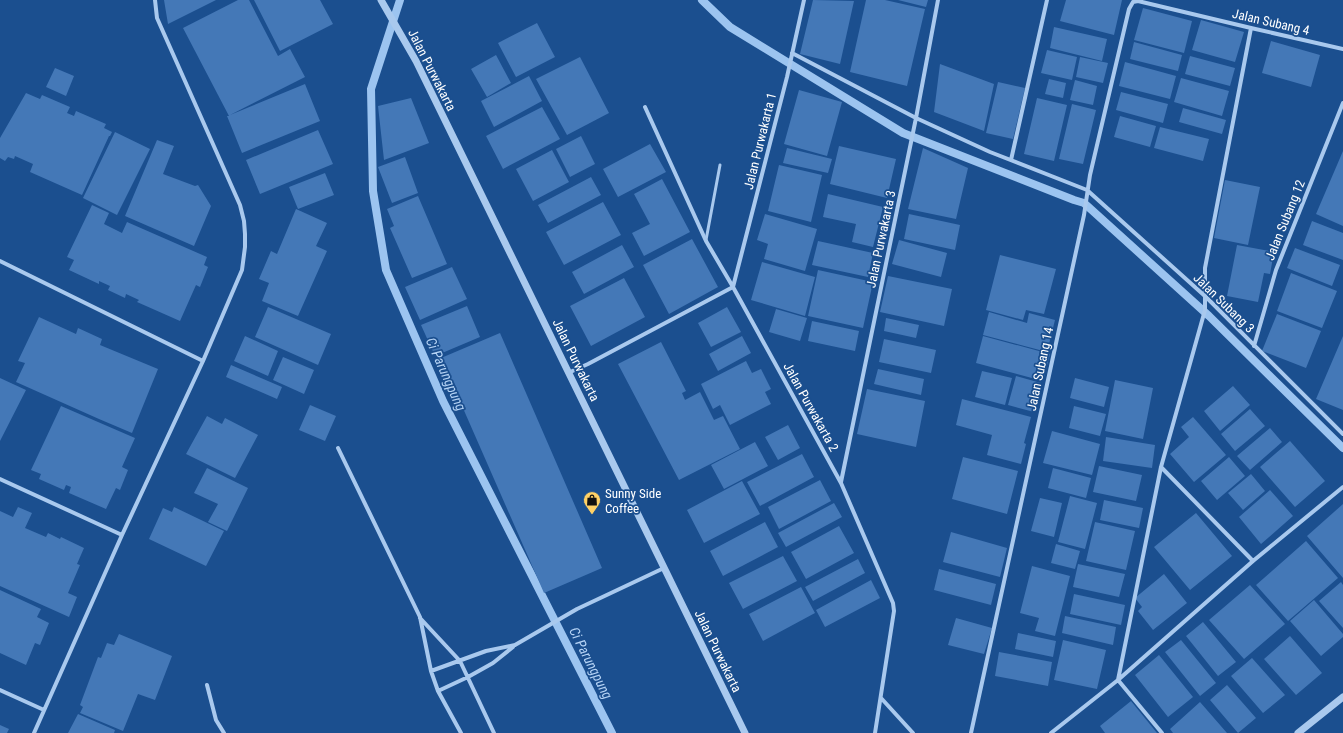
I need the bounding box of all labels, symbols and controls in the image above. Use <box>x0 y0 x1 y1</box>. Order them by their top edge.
street label: Jalan Subang 4 <box>1231 6 1312 38</box>
street label: Jalan Purwakarta <box>405 27 459 113</box>
street label: Jalan Purwakarta 1 <box>741 91 779 191</box>
street label: Jalan Subang 12 <box>1262 178 1308 262</box>
street label: Jalan Purwakarta 3 <box>863 189 899 289</box>
street label: Jalan Subang 3 <box>1190 270 1258 336</box>
street label: Jalan Purwakarta <box>550 316 602 404</box>
street label: Jalan Subang 14 <box>1024 325 1056 412</box>
water label: Ci Parungpung <box>423 335 469 413</box>
street label: Jalan Purwakarta 2 <box>780 360 842 454</box>
place label: Sunny Side Coffee <box>605 486 661 516</box>
shop icon: Sunny Side Coffee <box>582 490 602 515</box>
street label: Jalan Purwakarta <box>692 607 744 695</box>
water label: Ci Parungpung <box>566 624 616 702</box>

